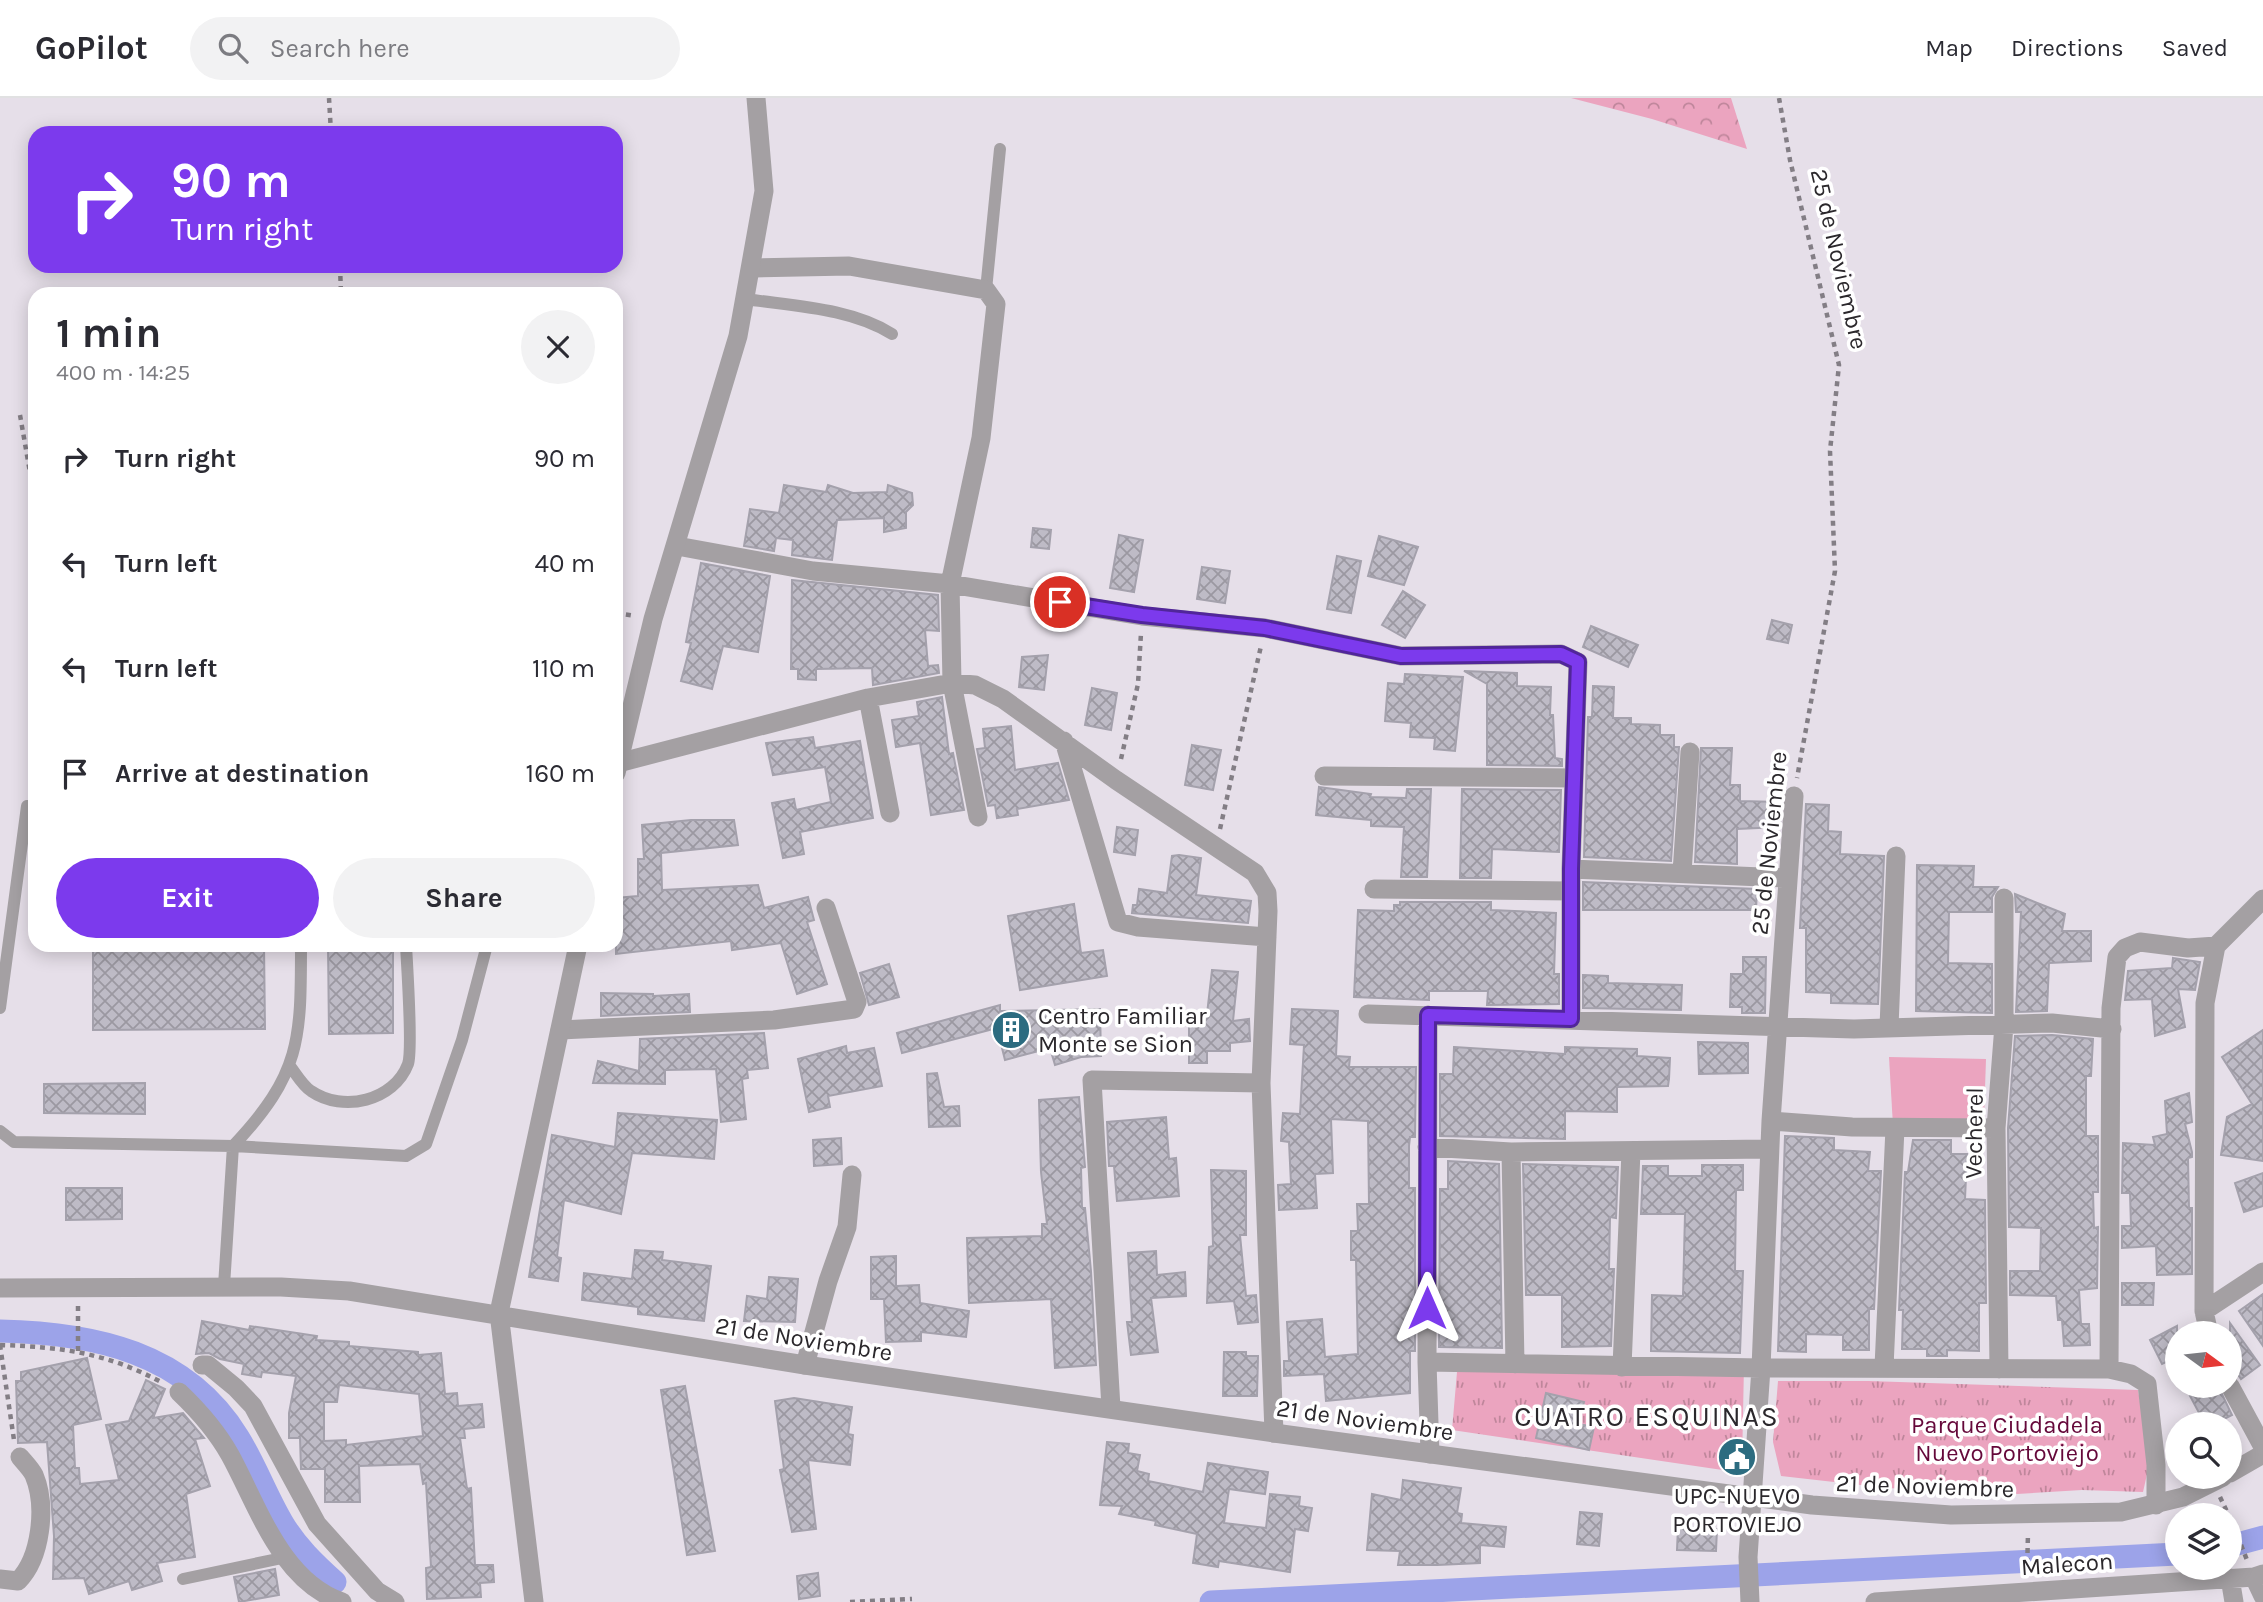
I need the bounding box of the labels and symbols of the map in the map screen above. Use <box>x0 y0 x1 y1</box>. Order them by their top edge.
street label: 25 de Noviembre <box>1805 166 1873 352</box>
pin <box>1030 572 1090 632</box>
street label: 25 de Noviembre <box>1745 750 1793 936</box>
place label: Centro Familiar Monte se Sion <box>1038 1002 1207 1058</box>
building icon: Centro Familiar Monte se Sion <box>990 1009 1032 1051</box>
street label: Vecherel <box>1959 1087 1989 1179</box>
position arrow <box>1390 1271 1464 1345</box>
street label: 21 de Noviembre <box>714 1311 894 1367</box>
north arrow <box>2165 1321 2242 1398</box>
street label: 21 de Noviembre <box>1275 1394 1455 1446</box>
district label: CUATRO ESQUINAS <box>1514 1400 1780 1433</box>
park label: Parque Ciudadela Nuevo Portoviejo <box>1911 1411 2103 1467</box>
public building icon: UPC-NUEVO PORTOVIEJO <box>1716 1436 1758 1478</box>
street label: 21 de Noviembre <box>1835 1469 2015 1503</box>
place label: UPC-NUEVO PORTOVIEJO <box>1672 1482 1802 1538</box>
street label: Malecon <box>2020 1547 2114 1581</box>

